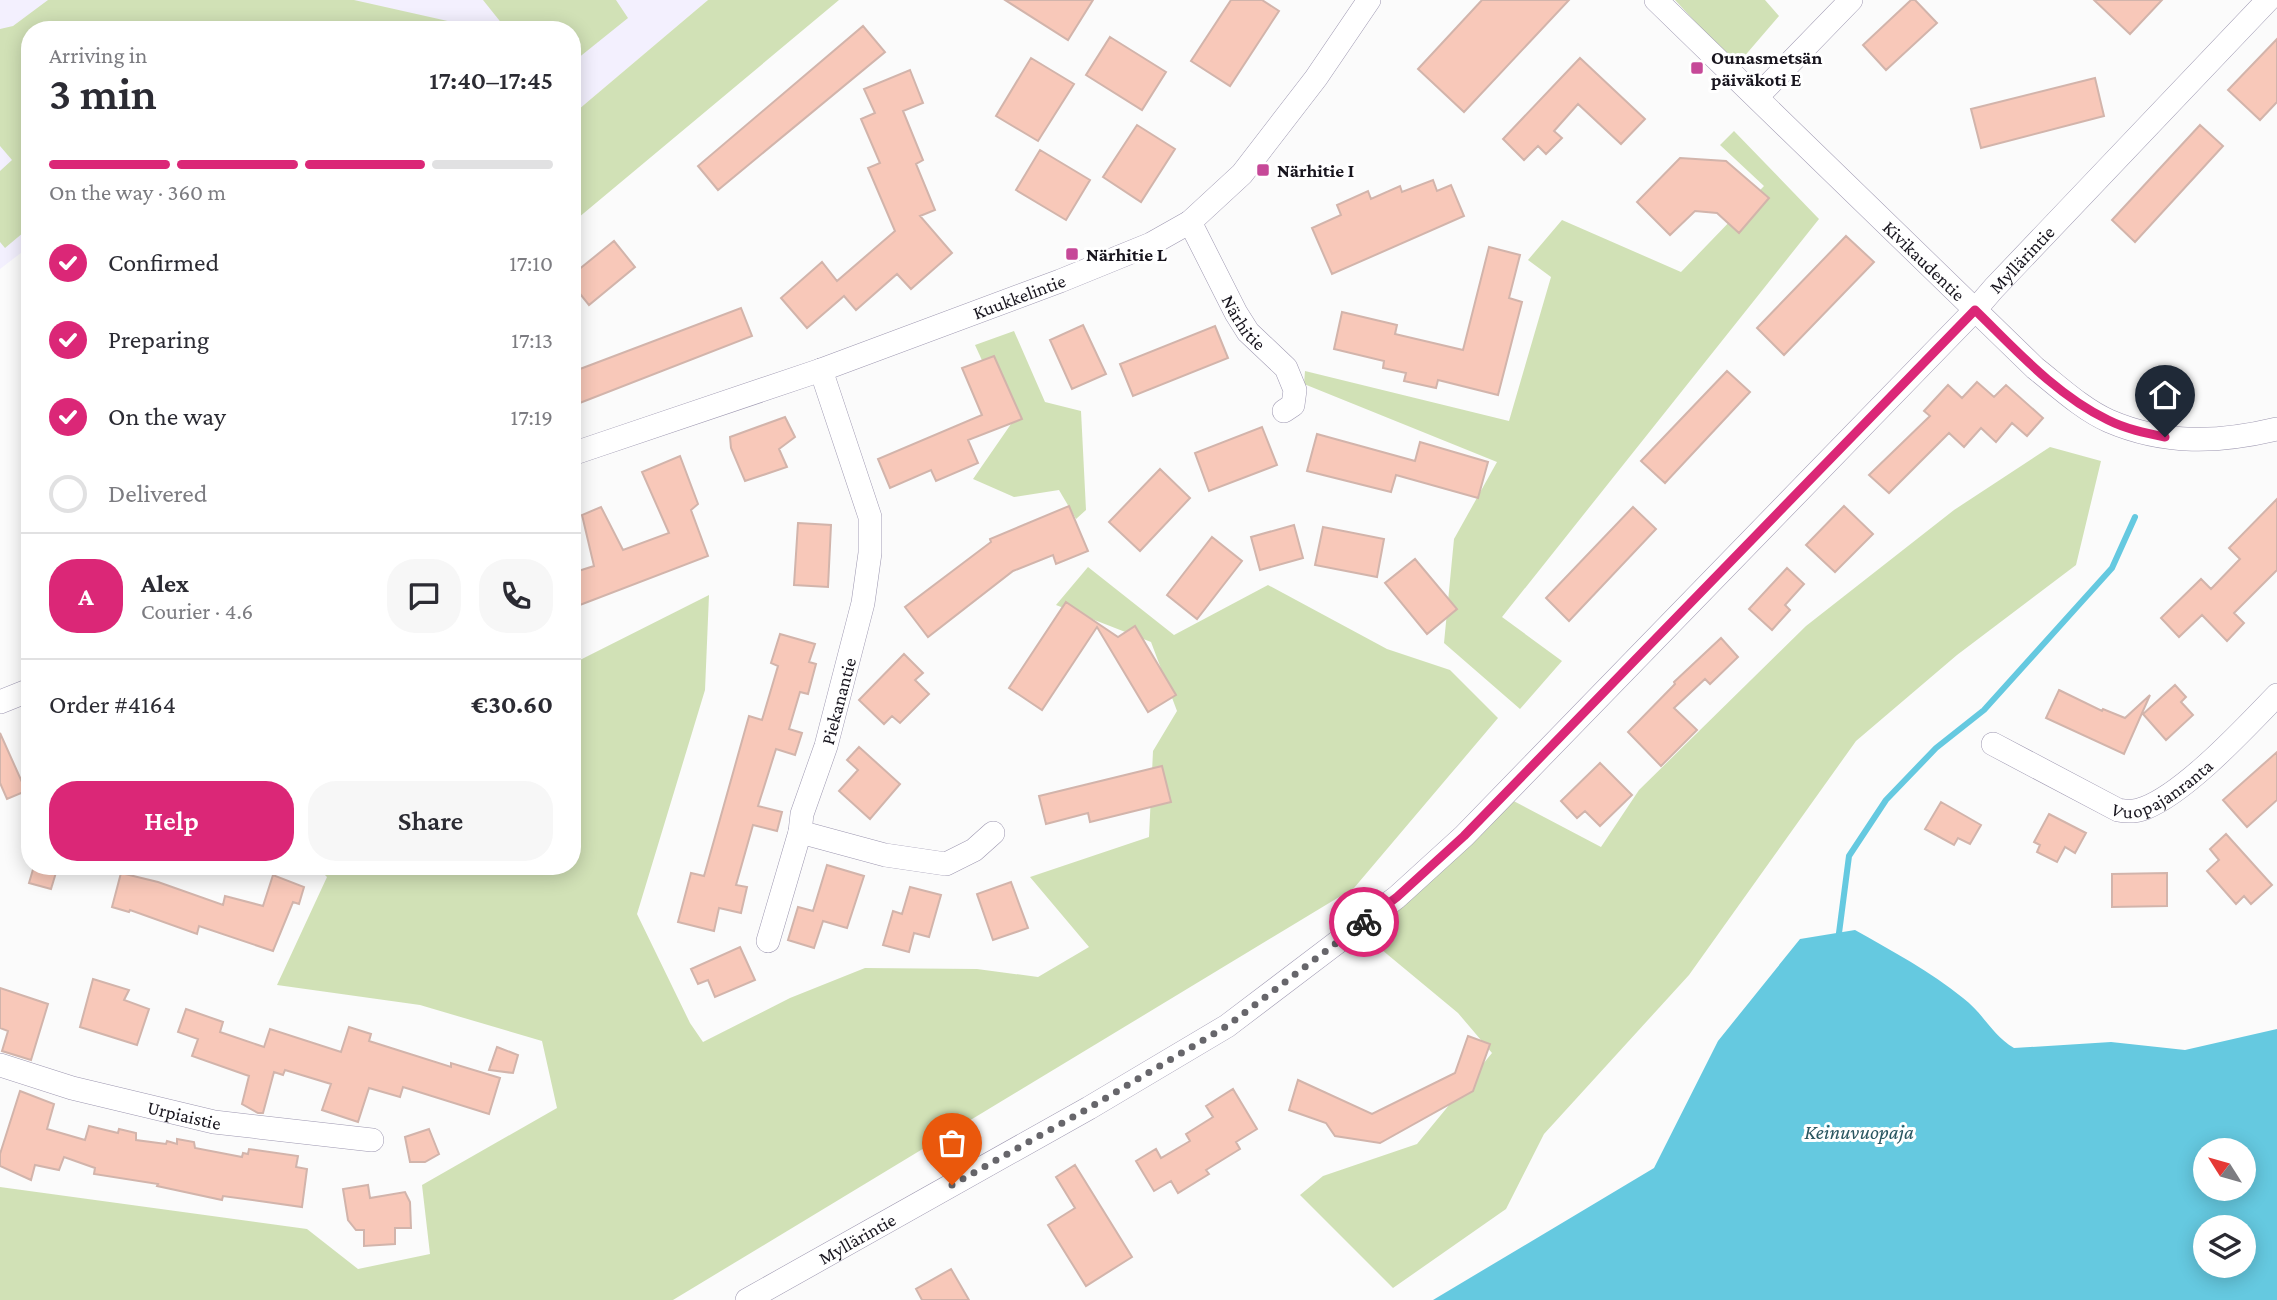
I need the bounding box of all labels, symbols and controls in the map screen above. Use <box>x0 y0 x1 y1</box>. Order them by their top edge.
text: Arriving in <box>49 42 147 68</box>
place label: Ounasmetsän päiväkoti E <box>1711 47 1822 90</box>
marker: Ounasmetsän päiväkoti E <box>1689 60 1705 76</box>
text: 17:40–17:45 <box>429 66 553 95</box>
text: 3 min <box>49 68 157 119</box>
place label: Närhitie I <box>1277 160 1354 181</box>
marker: Närhitie I <box>1255 162 1271 178</box>
text: On the way · 360 m <box>49 179 226 205</box>
street label: Kivikaudentie <box>1879 217 1969 305</box>
street label: Myllärintie <box>1985 221 2059 297</box>
icon: check <box>49 244 87 282</box>
place label: Närhitie L <box>1086 244 1168 265</box>
marker: Närhitie L <box>1064 246 1080 262</box>
text: Confirmed <box>108 248 219 277</box>
text: 17:10 <box>509 250 553 276</box>
street label: Kuukkelintie <box>970 270 1068 324</box>
street label: Närhitie <box>1217 291 1270 354</box>
icon: check <box>49 321 87 359</box>
text: Preparing <box>108 325 209 354</box>
text: 17:13 <box>511 327 553 353</box>
pin <box>2135 365 2195 437</box>
icon: home <box>2146 376 2184 414</box>
icon: check <box>49 398 87 436</box>
text: On the way <box>108 402 226 431</box>
text: 17:19 <box>511 404 553 430</box>
text: Delivered <box>108 479 207 508</box>
button: chat <box>387 559 461 633</box>
button: phone <box>479 559 553 633</box>
text: Alex <box>141 569 189 598</box>
text: A <box>78 582 94 611</box>
text: Courier · 4.6 <box>141 598 253 624</box>
street label: Piekanantie <box>817 655 860 747</box>
text: Order #4164 <box>49 690 176 719</box>
text: €30.60 <box>471 690 553 719</box>
street label: Vuopajanranta <box>2108 755 2217 822</box>
button: Help <box>49 781 294 861</box>
button: Share <box>308 781 553 861</box>
courier <box>1329 887 1399 957</box>
icon: bike <box>1345 903 1383 941</box>
street label: Urpiaistie <box>145 1096 222 1134</box>
pin <box>922 1113 982 1185</box>
water label: Keinuvuopaja <box>1804 1120 1914 1144</box>
icon: bag <box>933 1124 971 1162</box>
north arrow <box>2193 1138 2256 1200</box>
map controls <box>2193 1138 2256 1278</box>
street label: Myllärintie <box>815 1209 899 1269</box>
button: layers <box>2193 1215 2256 1278</box>

